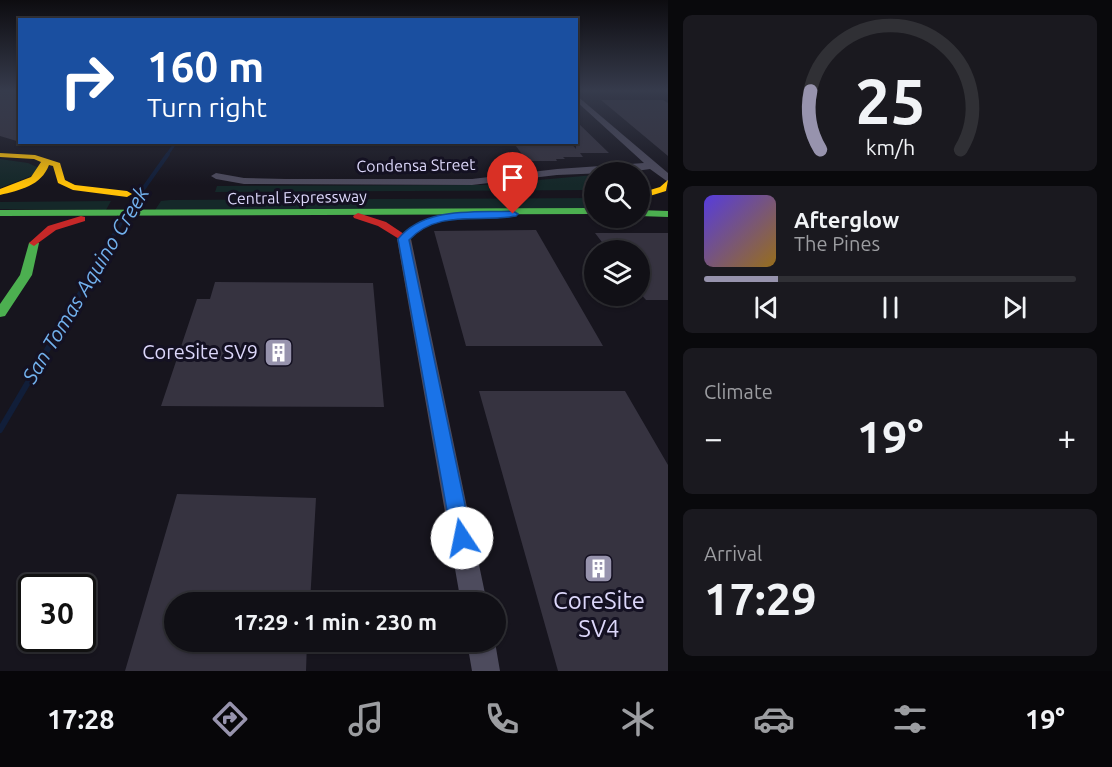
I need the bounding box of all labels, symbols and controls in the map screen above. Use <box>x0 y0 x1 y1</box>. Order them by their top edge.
icon: right <box>48 42 126 120</box>
text: 160 m <box>147 43 264 90</box>
text: 25 <box>855 66 925 136</box>
text: Turn right <box>147 92 267 122</box>
text: km/h <box>865 135 915 159</box>
pin <box>487 152 538 214</box>
street label: Condensa Street <box>356 155 476 175</box>
icon: arrive <box>496 161 529 194</box>
map controls <box>584 162 650 306</box>
button: search <box>584 162 650 228</box>
water label: San Tomas Aquino Creek <box>16 182 153 388</box>
street label: Central Expressway <box>227 187 367 207</box>
text: Afterglow <box>794 207 899 232</box>
text: The Pines <box>794 232 880 255</box>
button: layers <box>584 240 650 306</box>
icon: previous <box>750 291 783 324</box>
icon: pause <box>874 291 907 324</box>
icon: next <box>998 291 1031 324</box>
building icon: CoreSite SV9 <box>263 336 295 368</box>
place label: CoreSite SV9 <box>142 340 258 363</box>
text: Climate <box>704 380 773 403</box>
text: 19° <box>857 411 923 462</box>
text: − <box>704 419 723 456</box>
text: + <box>1057 419 1076 456</box>
position arrow <box>430 506 494 570</box>
text: Arrival <box>704 542 762 565</box>
building icon: CoreSite SV4 <box>583 552 615 584</box>
text: 17:29 <box>704 573 817 624</box>
speed limit sign: 30 <box>18 574 96 652</box>
place label: CoreSite SV4 <box>553 587 645 642</box>
text: 17:29 · 1 min · 230 m <box>233 609 437 634</box>
icon: directions <box>209 698 251 740</box>
icon: music <box>345 698 387 740</box>
icon: phone <box>481 698 523 740</box>
icon: climate <box>617 698 659 740</box>
icon: car <box>753 698 795 740</box>
icon: filters <box>889 698 931 740</box>
text: 17:28 <box>47 704 115 734</box>
text: 19° <box>1025 704 1065 734</box>

